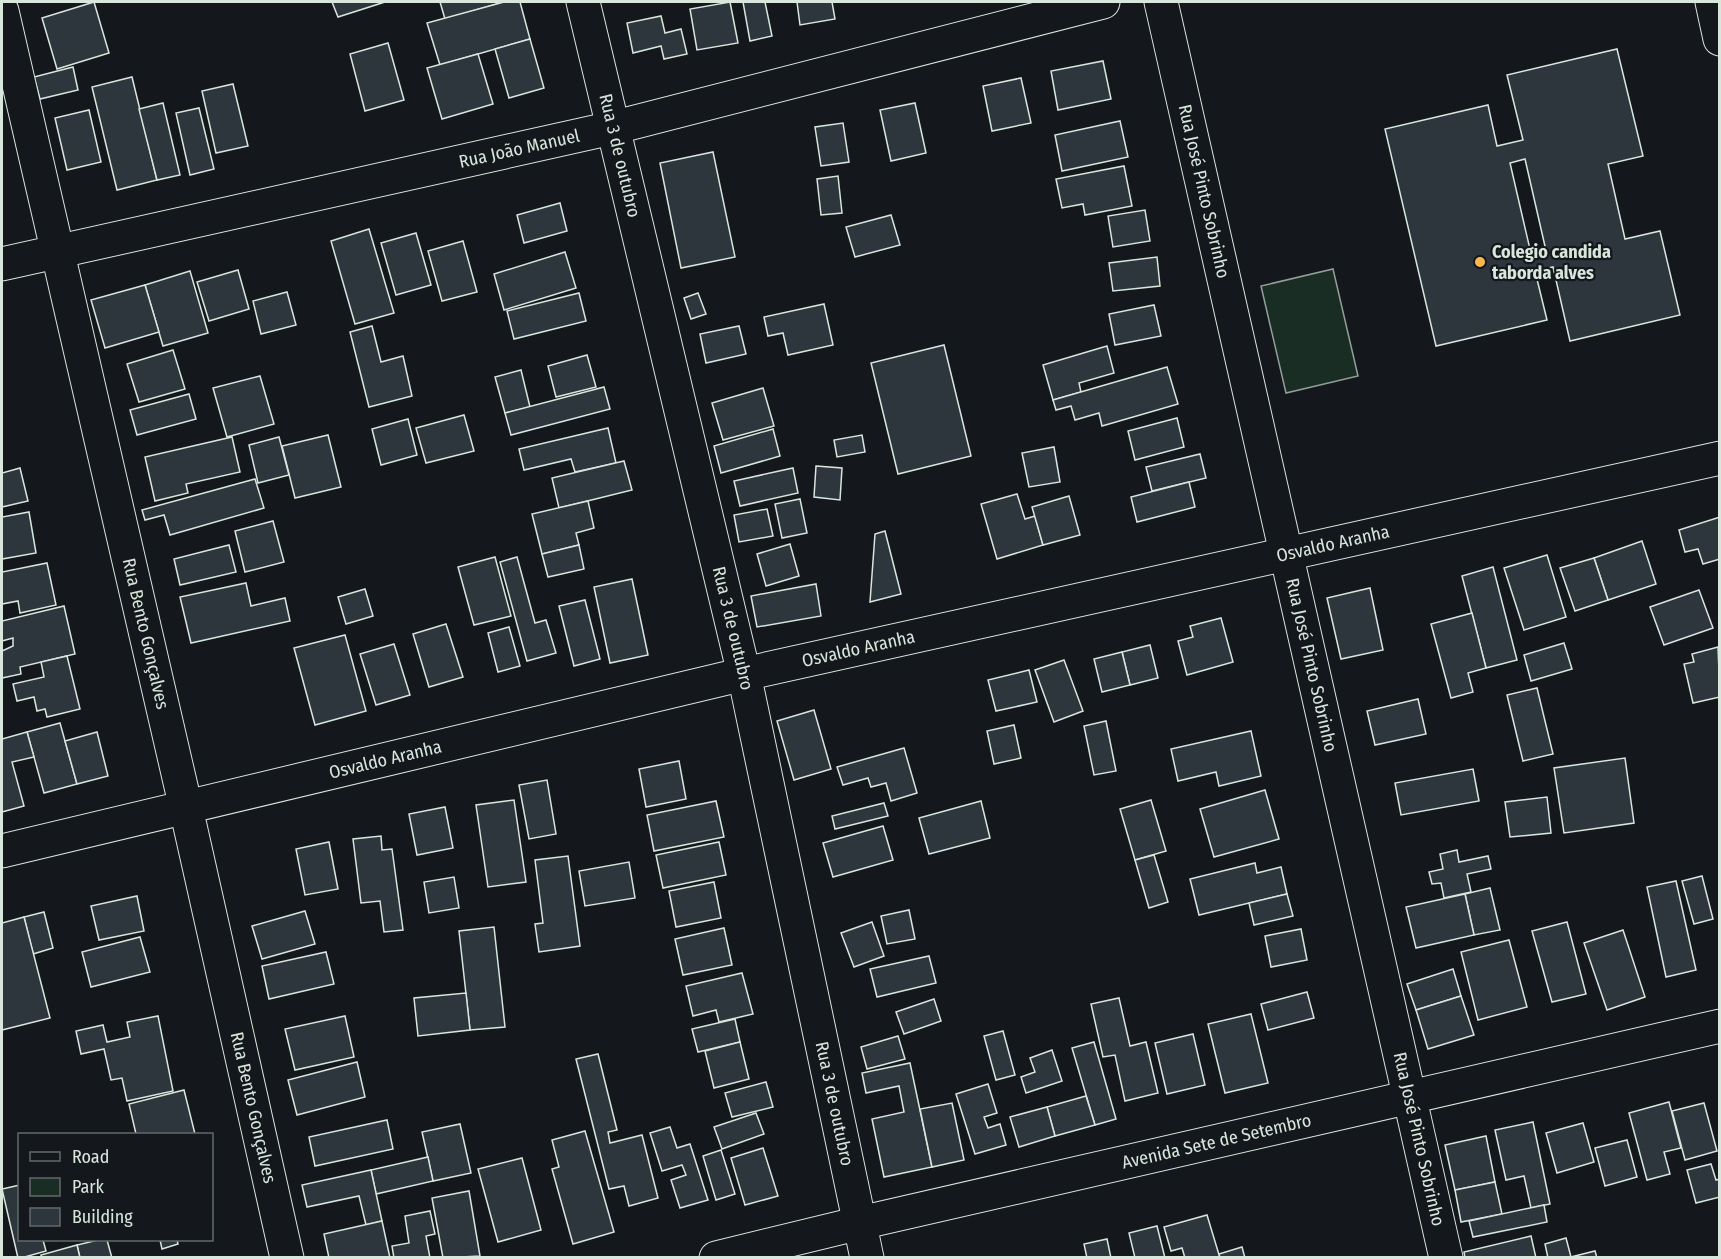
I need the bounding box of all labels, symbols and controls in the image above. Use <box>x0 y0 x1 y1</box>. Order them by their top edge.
street label: Rua 3 de outubro <box>594 92 645 220</box>
street label: Rua José Pinto Sobrinho <box>1174 102 1234 280</box>
street label: Rua João Manuel <box>457 124 582 173</box>
place label: Colegio candida taborda alves <box>1492 241 1611 284</box>
marker: Colegio candida taborda alves <box>1473 255 1487 269</box>
street label: Osvaldo Aranha <box>1274 520 1392 567</box>
street label: Rua Bento Gonçalves <box>118 556 174 712</box>
street label: Rua 3 de outubro <box>708 564 758 692</box>
street label: Rua José Pinto Sobrinho <box>1281 576 1342 754</box>
street label: Osvaldo Aranha <box>800 625 917 672</box>
street label: Osvaldo Aranha <box>327 735 444 784</box>
street label: Rua Bento Gonçalves <box>226 1030 281 1186</box>
street label: Rua 3 de outubro <box>811 1039 858 1168</box>
street label: Rua José Pinto Sobrinho <box>1389 1050 1449 1228</box>
street label: Avenida Sete de Setembro <box>1120 1109 1313 1174</box>
legend <box>18 1133 213 1241</box>
text: Road <box>72 1146 109 1168</box>
text: Park <box>72 1176 105 1198</box>
text: Building <box>72 1206 133 1228</box>

